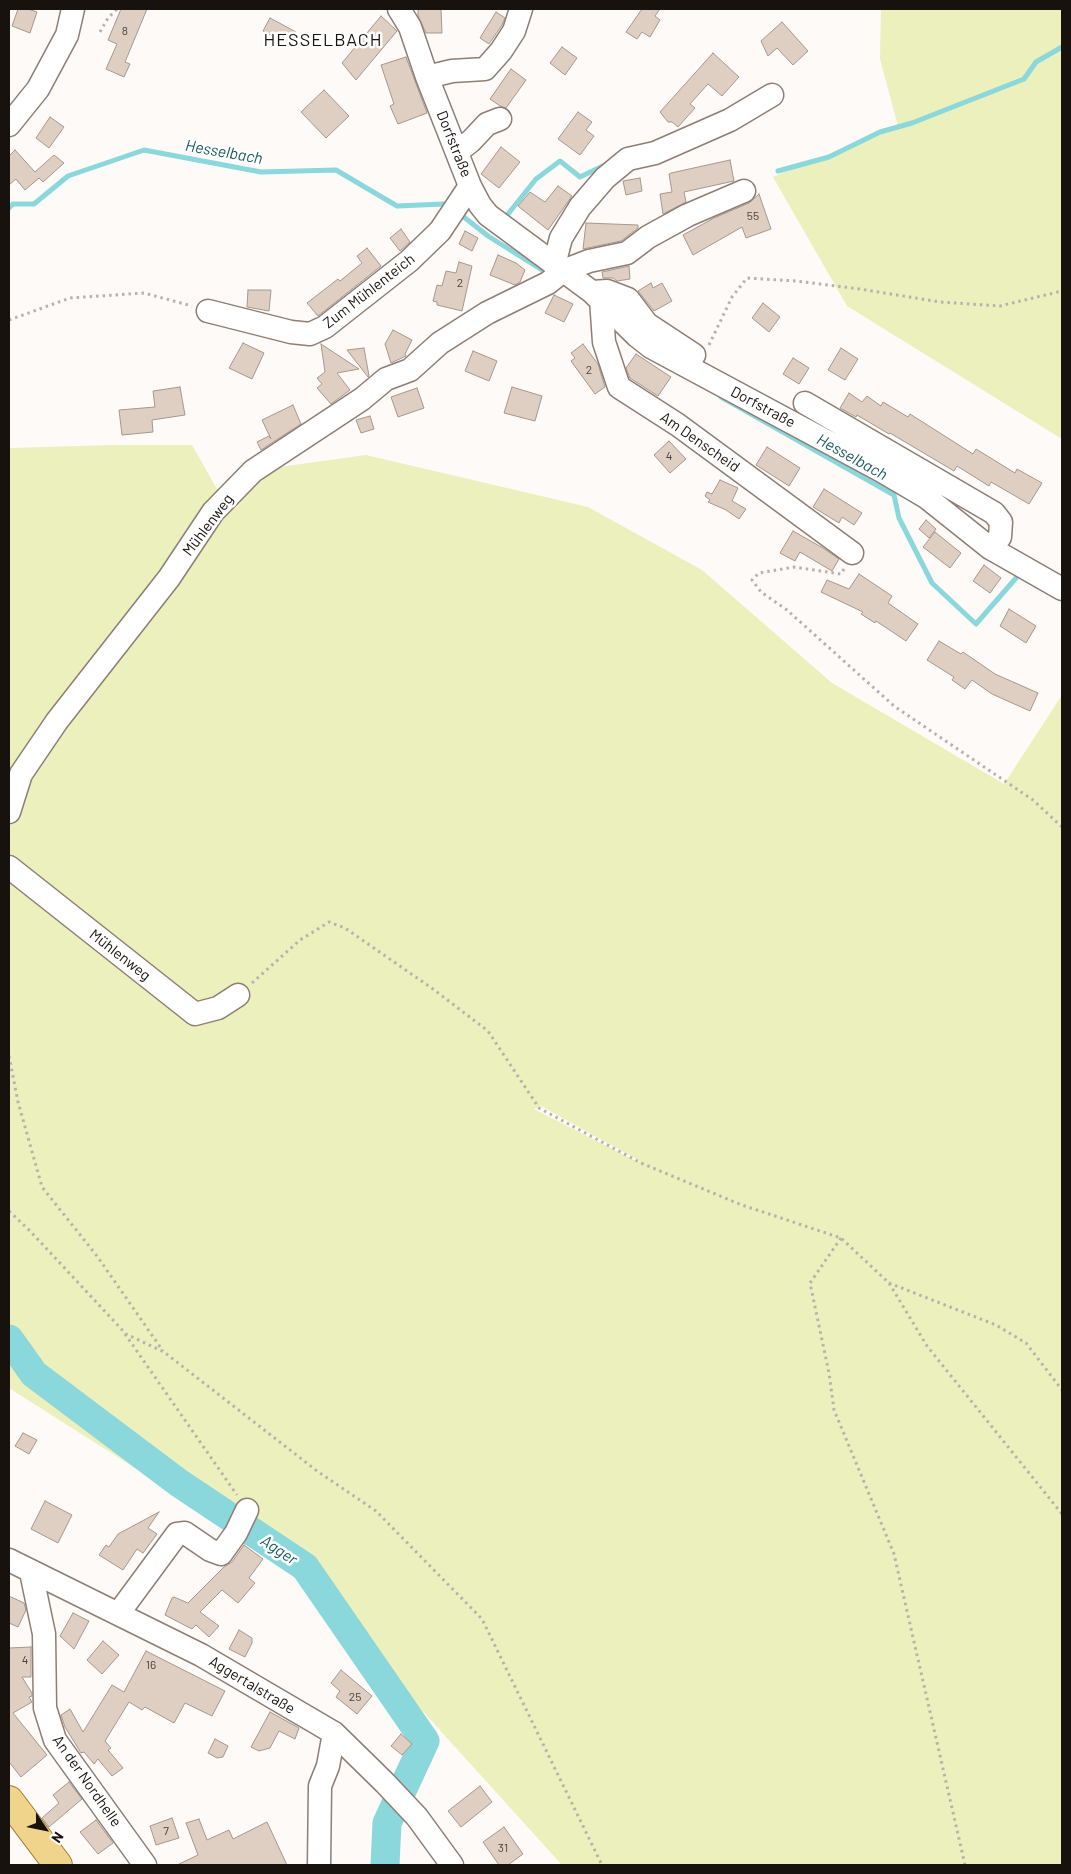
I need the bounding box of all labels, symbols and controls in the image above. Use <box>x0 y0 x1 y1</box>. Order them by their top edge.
house number: 8 <box>122 24 128 38</box>
district label: HESSELBACH <box>262 29 384 51</box>
street label: Dorfstraße <box>432 108 476 180</box>
water label: Hesselbach <box>184 136 264 168</box>
house number: 55 <box>747 209 759 223</box>
street label: Zum Mühlenteich <box>320 250 418 332</box>
house number: 2 <box>457 276 463 290</box>
house number: 2 <box>586 363 592 377</box>
street label: Dorfstraße <box>728 383 798 431</box>
street label: Am Denscheid <box>657 408 743 476</box>
water label: Hesselbach <box>813 430 891 484</box>
house number: 4 <box>666 449 672 463</box>
street label: Mühlenweg <box>179 490 237 560</box>
street label: Mühlenweg <box>86 925 154 985</box>
water label: Agger <box>257 1531 301 1569</box>
street label: Aggertalstraße <box>206 1652 298 1718</box>
house number: 4 <box>22 1653 28 1667</box>
house number: 16 <box>146 1658 156 1672</box>
house number: 25 <box>349 1690 361 1704</box>
street label: An der Nordhelle <box>49 1732 125 1830</box>
north arrow <box>20 1804 70 1854</box>
house number: 7 <box>163 1824 169 1838</box>
text: N <box>48 1829 68 1846</box>
house number: 31 <box>498 1841 508 1855</box>

